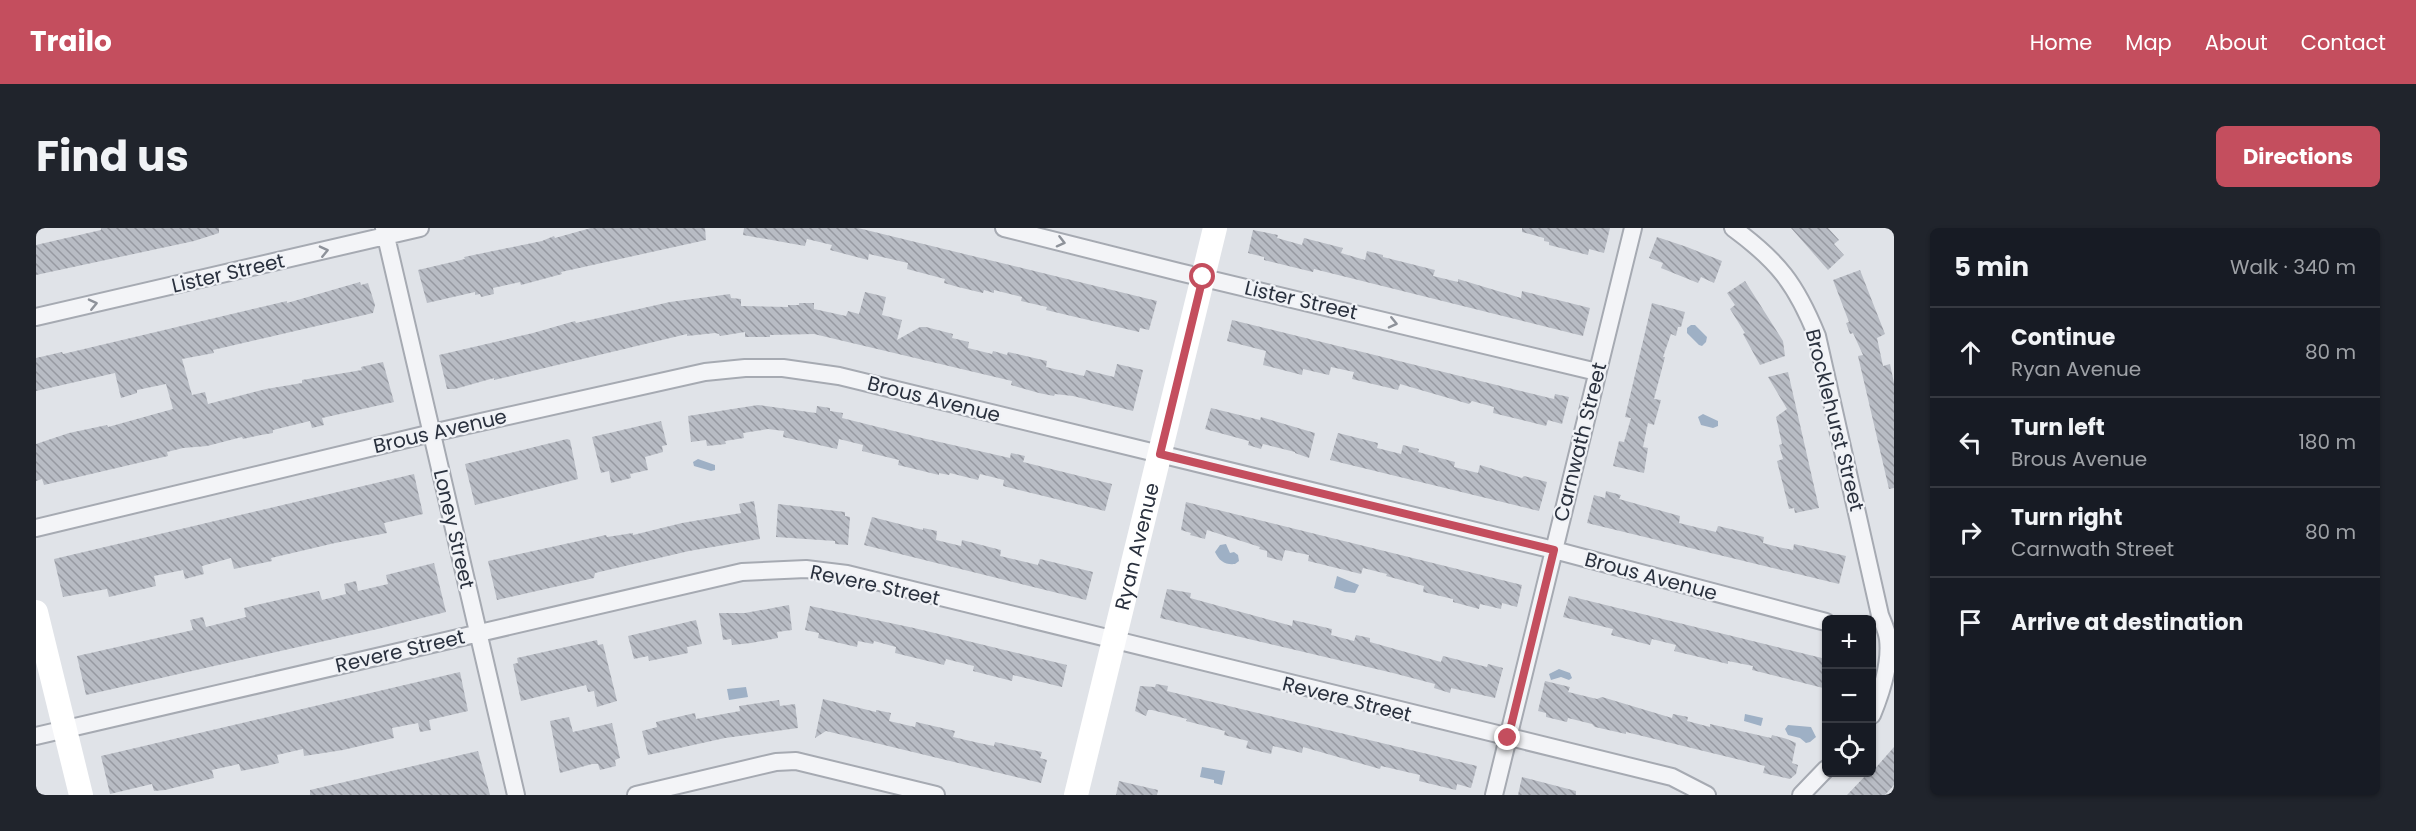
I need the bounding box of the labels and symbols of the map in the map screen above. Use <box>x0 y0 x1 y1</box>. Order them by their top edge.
one-way arrow <box>1056 235 1066 248</box>
one-way arrow <box>319 245 329 258</box>
street label: Lister Street <box>169 246 287 300</box>
route start <box>1189 263 1215 289</box>
street label: Lister Street <box>1242 273 1360 327</box>
one-way arrow <box>88 298 98 311</box>
one-way arrow <box>1388 315 1398 328</box>
street label: Brocklehurst Street <box>1799 326 1871 514</box>
street label: Carnwath Street <box>1547 359 1613 525</box>
street label: Brous Avenue <box>865 369 1003 429</box>
street label: Brous Avenue <box>370 402 510 460</box>
street label: Loney Street <box>427 467 481 591</box>
street label: Ryan Avenue <box>1108 480 1166 613</box>
street label: Brous Avenue <box>1582 545 1720 607</box>
street label: Revere Street <box>808 558 942 612</box>
street label: Revere Street <box>333 623 467 679</box>
street label: Revere Street <box>1280 669 1414 729</box>
route end <box>1494 724 1520 750</box>

